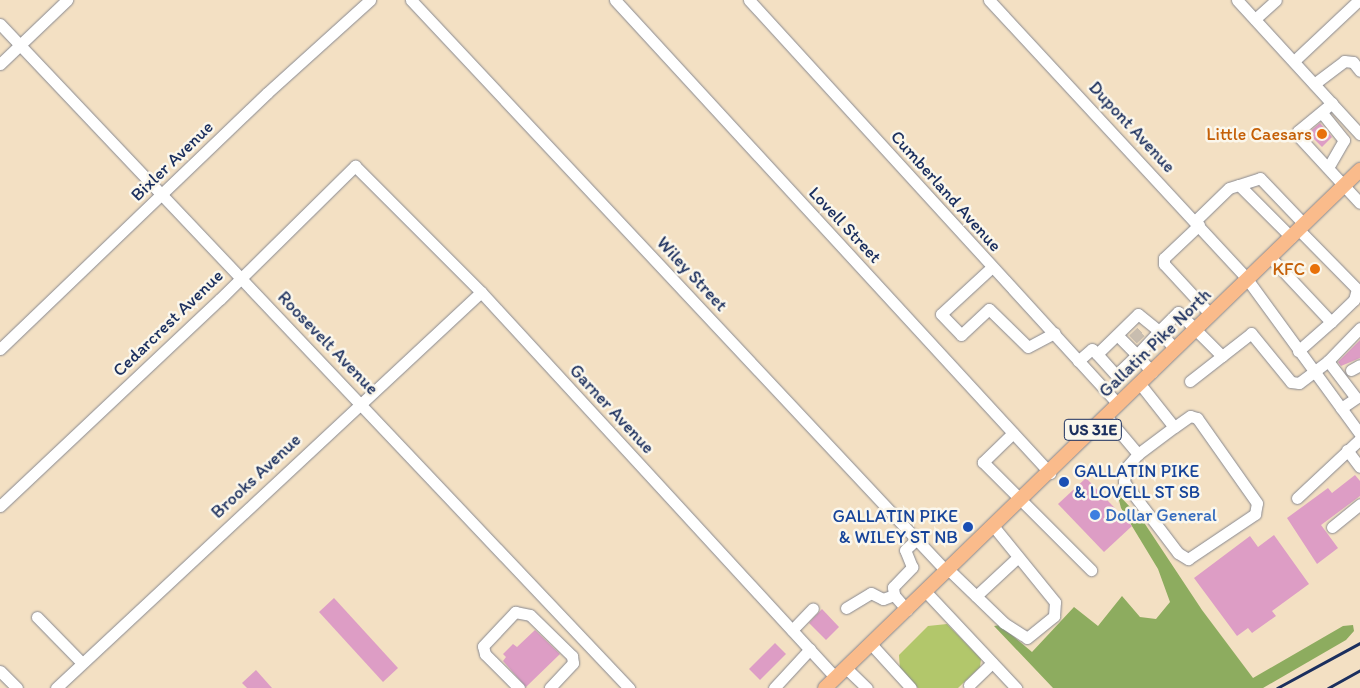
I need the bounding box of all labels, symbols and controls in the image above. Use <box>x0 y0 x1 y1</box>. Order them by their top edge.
street label: Dupont Avenue <box>1084 77 1180 177</box>
street label: Bixler Avenue <box>126 116 218 206</box>
place label: Little Caesars <box>1206 123 1312 145</box>
street label: Cumberland Avenue <box>886 126 1006 256</box>
marker: Little Caesars <box>1316 128 1328 140</box>
street label: Lovell Street <box>804 182 886 268</box>
street label: Wiley Street <box>652 232 732 316</box>
place label: KFC <box>1273 258 1305 280</box>
marker: KFC <box>1309 263 1321 275</box>
street label: Cedarcrest Avenue <box>108 265 228 381</box>
street label: Gallatin Pike North <box>1094 284 1216 402</box>
street label: Roosevelt Avenue <box>273 287 383 399</box>
street label: Garner Avenue <box>565 360 659 458</box>
road number: US 31E <box>1063 416 1123 444</box>
street label: Brooks Avenue <box>207 429 305 523</box>
place label: GALLATIN PIKE & LOVELL ST SB <box>1074 461 1200 504</box>
marker: GALLATIN PIKE & LOVELL ST SB <box>1058 476 1070 488</box>
place label: Dollar General <box>1105 504 1217 526</box>
place label: GALLATIN PIKE & WILEY ST NB <box>833 506 958 548</box>
marker: Dollar General <box>1089 509 1101 521</box>
marker: GALLATIN PIKE & WILEY ST NB <box>962 521 974 533</box>

